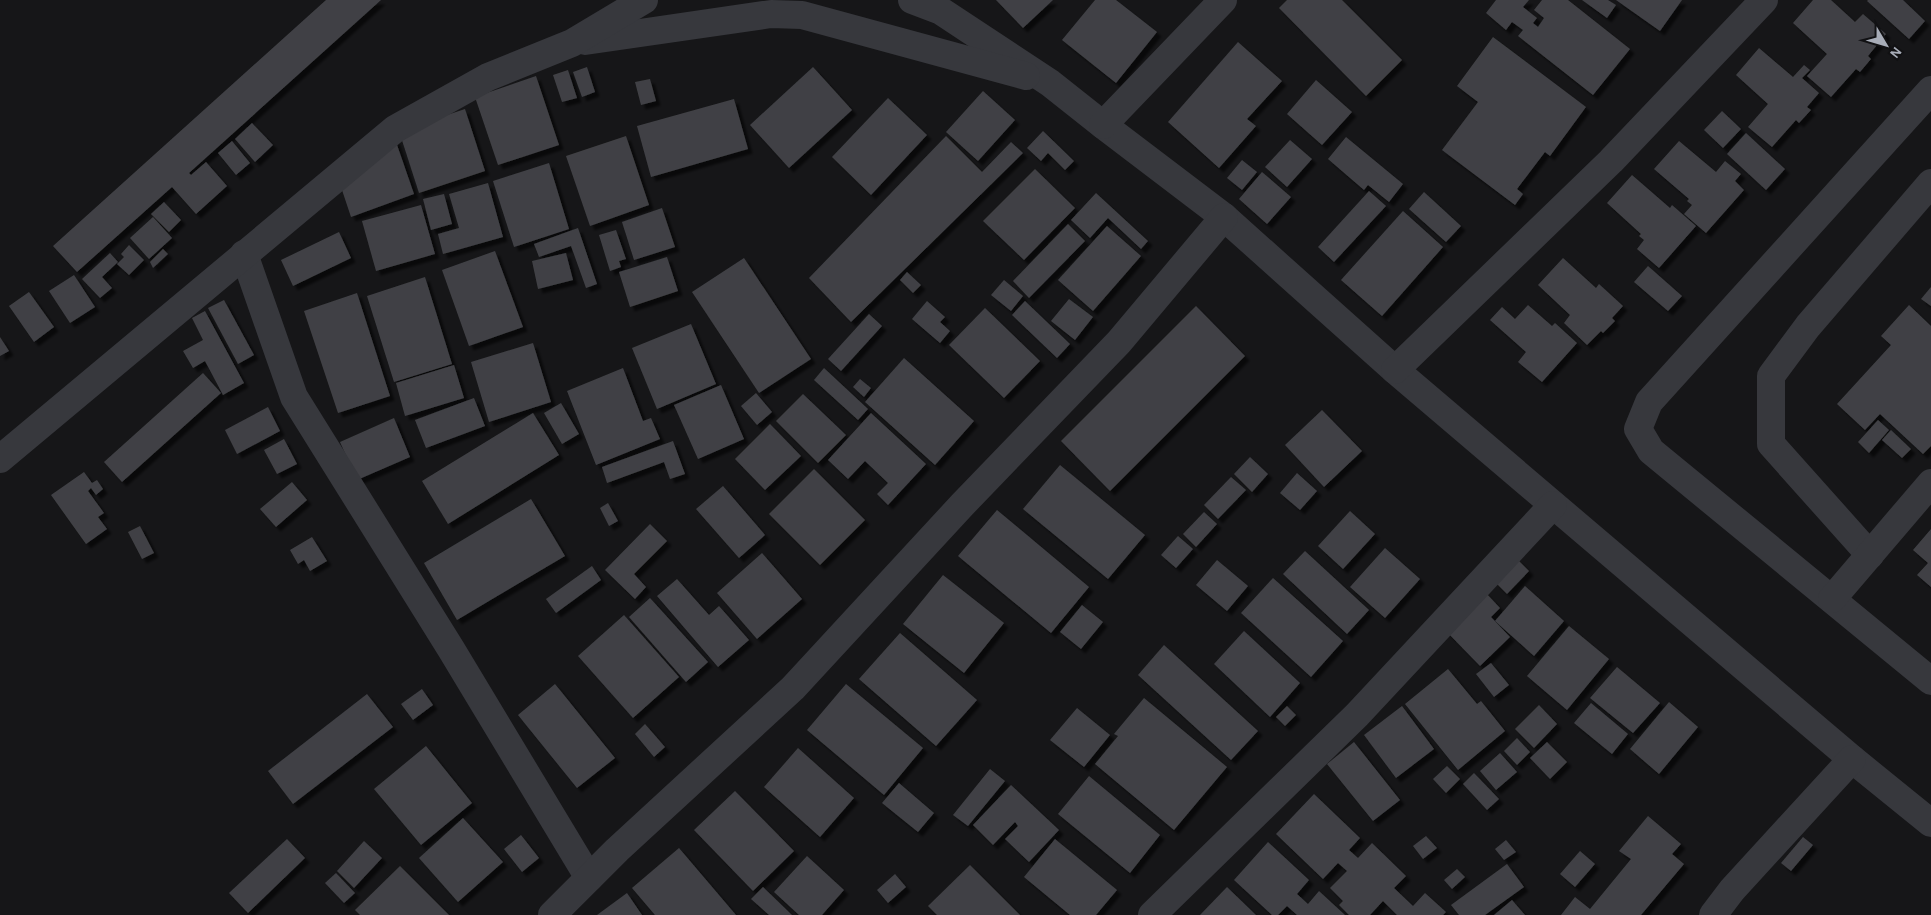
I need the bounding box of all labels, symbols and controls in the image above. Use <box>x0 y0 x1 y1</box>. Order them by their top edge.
north arrow <box>1861 20 1911 70</box>
text: N <box>1887 44 1904 61</box>

